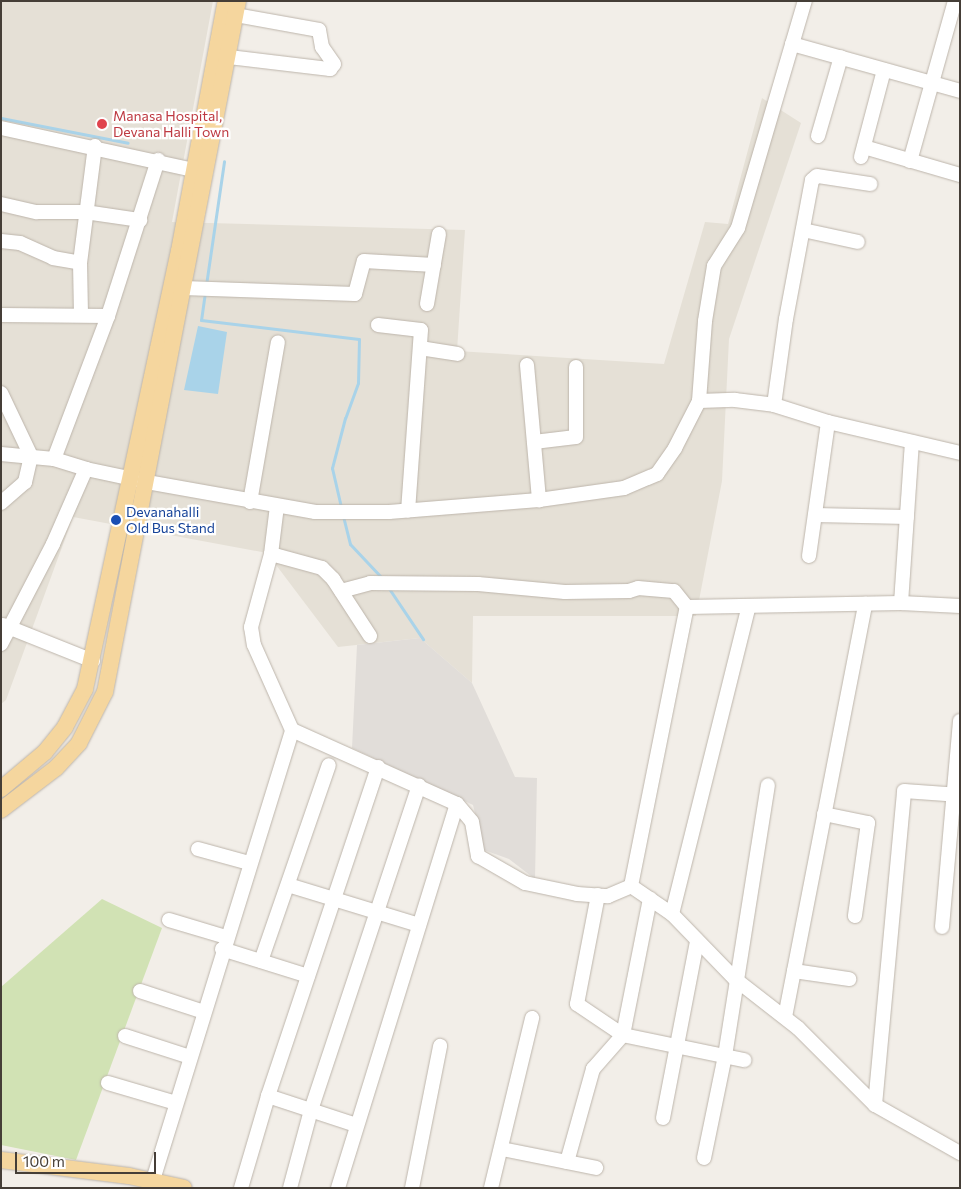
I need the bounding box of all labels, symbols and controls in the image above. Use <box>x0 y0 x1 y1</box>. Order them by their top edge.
place label: Manasa Hospital, Devana Halli Town <box>113 108 229 140</box>
marker: Manasa Hospital, Devana Halli Town <box>95 117 109 131</box>
place label: Devanahalli Old Bus Stand <box>126 504 215 536</box>
marker: Devanahalli Old Bus Stand <box>110 514 122 526</box>
scale bar <box>18 1142 159 1174</box>
text: 100 m <box>23 1152 65 1170</box>

